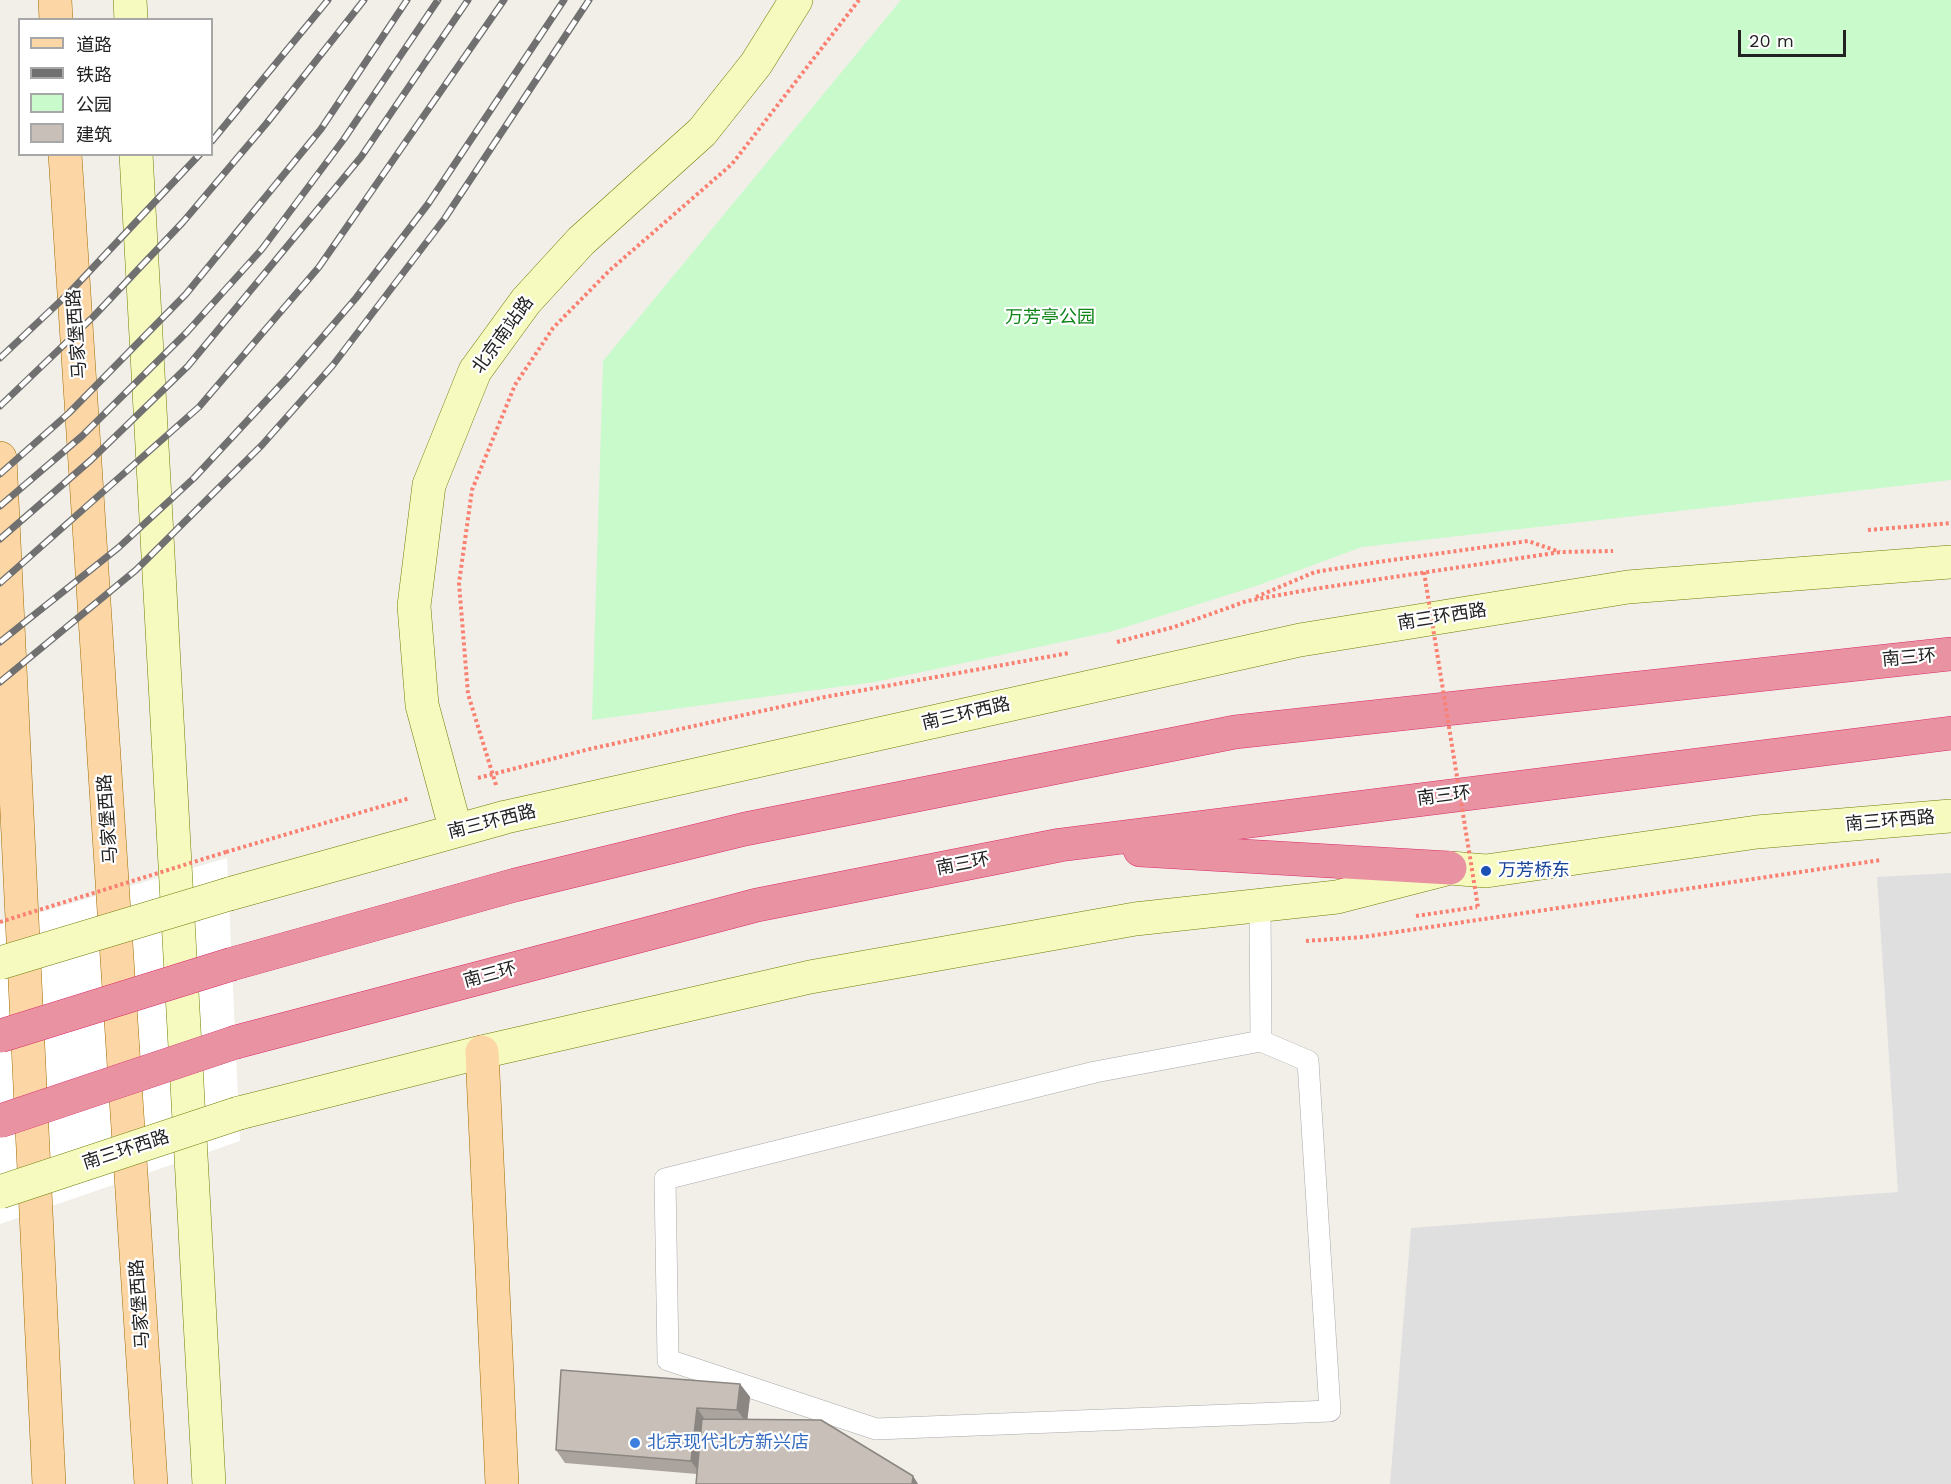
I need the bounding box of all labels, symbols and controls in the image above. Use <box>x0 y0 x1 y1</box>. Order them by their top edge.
legend <box>18 18 213 156</box>
scale bar <box>1741 18 1849 56</box>
text: 20 m <box>1749 30 1794 51</box>
text: 道路 <box>76 34 112 55</box>
text: 铁路 <box>76 64 112 85</box>
text: 公园 <box>76 94 112 115</box>
text: 建筑 <box>76 124 112 145</box>
street label: 马家堡西路 <box>63 288 91 380</box>
street label: 北京南站路 <box>468 292 538 378</box>
park label: 万芳亭公园 <box>1005 307 1095 329</box>
street label: 南三环西路 <box>1396 599 1488 635</box>
street label: 南三环 <box>1881 645 1937 671</box>
street label: 南三环西路 <box>920 693 1012 735</box>
street label: 马家堡西路 <box>94 773 122 865</box>
street label: 南三环 <box>1416 782 1472 810</box>
street label: 南三环西路 <box>446 801 538 843</box>
street label: 南三环西路 <box>1844 806 1936 836</box>
street label: 南三环 <box>934 848 992 880</box>
place label: 万芳桥东 <box>1498 860 1570 882</box>
marker: 万芳桥东 <box>1479 864 1493 878</box>
street label: 南三环 <box>461 958 519 992</box>
street label: 南三环西路 <box>80 1126 172 1174</box>
street label: 马家堡西路 <box>126 1258 154 1350</box>
place label: 北京现代北方新兴店 <box>647 1432 809 1454</box>
marker: 北京现代北方新兴店 <box>628 1436 642 1450</box>

